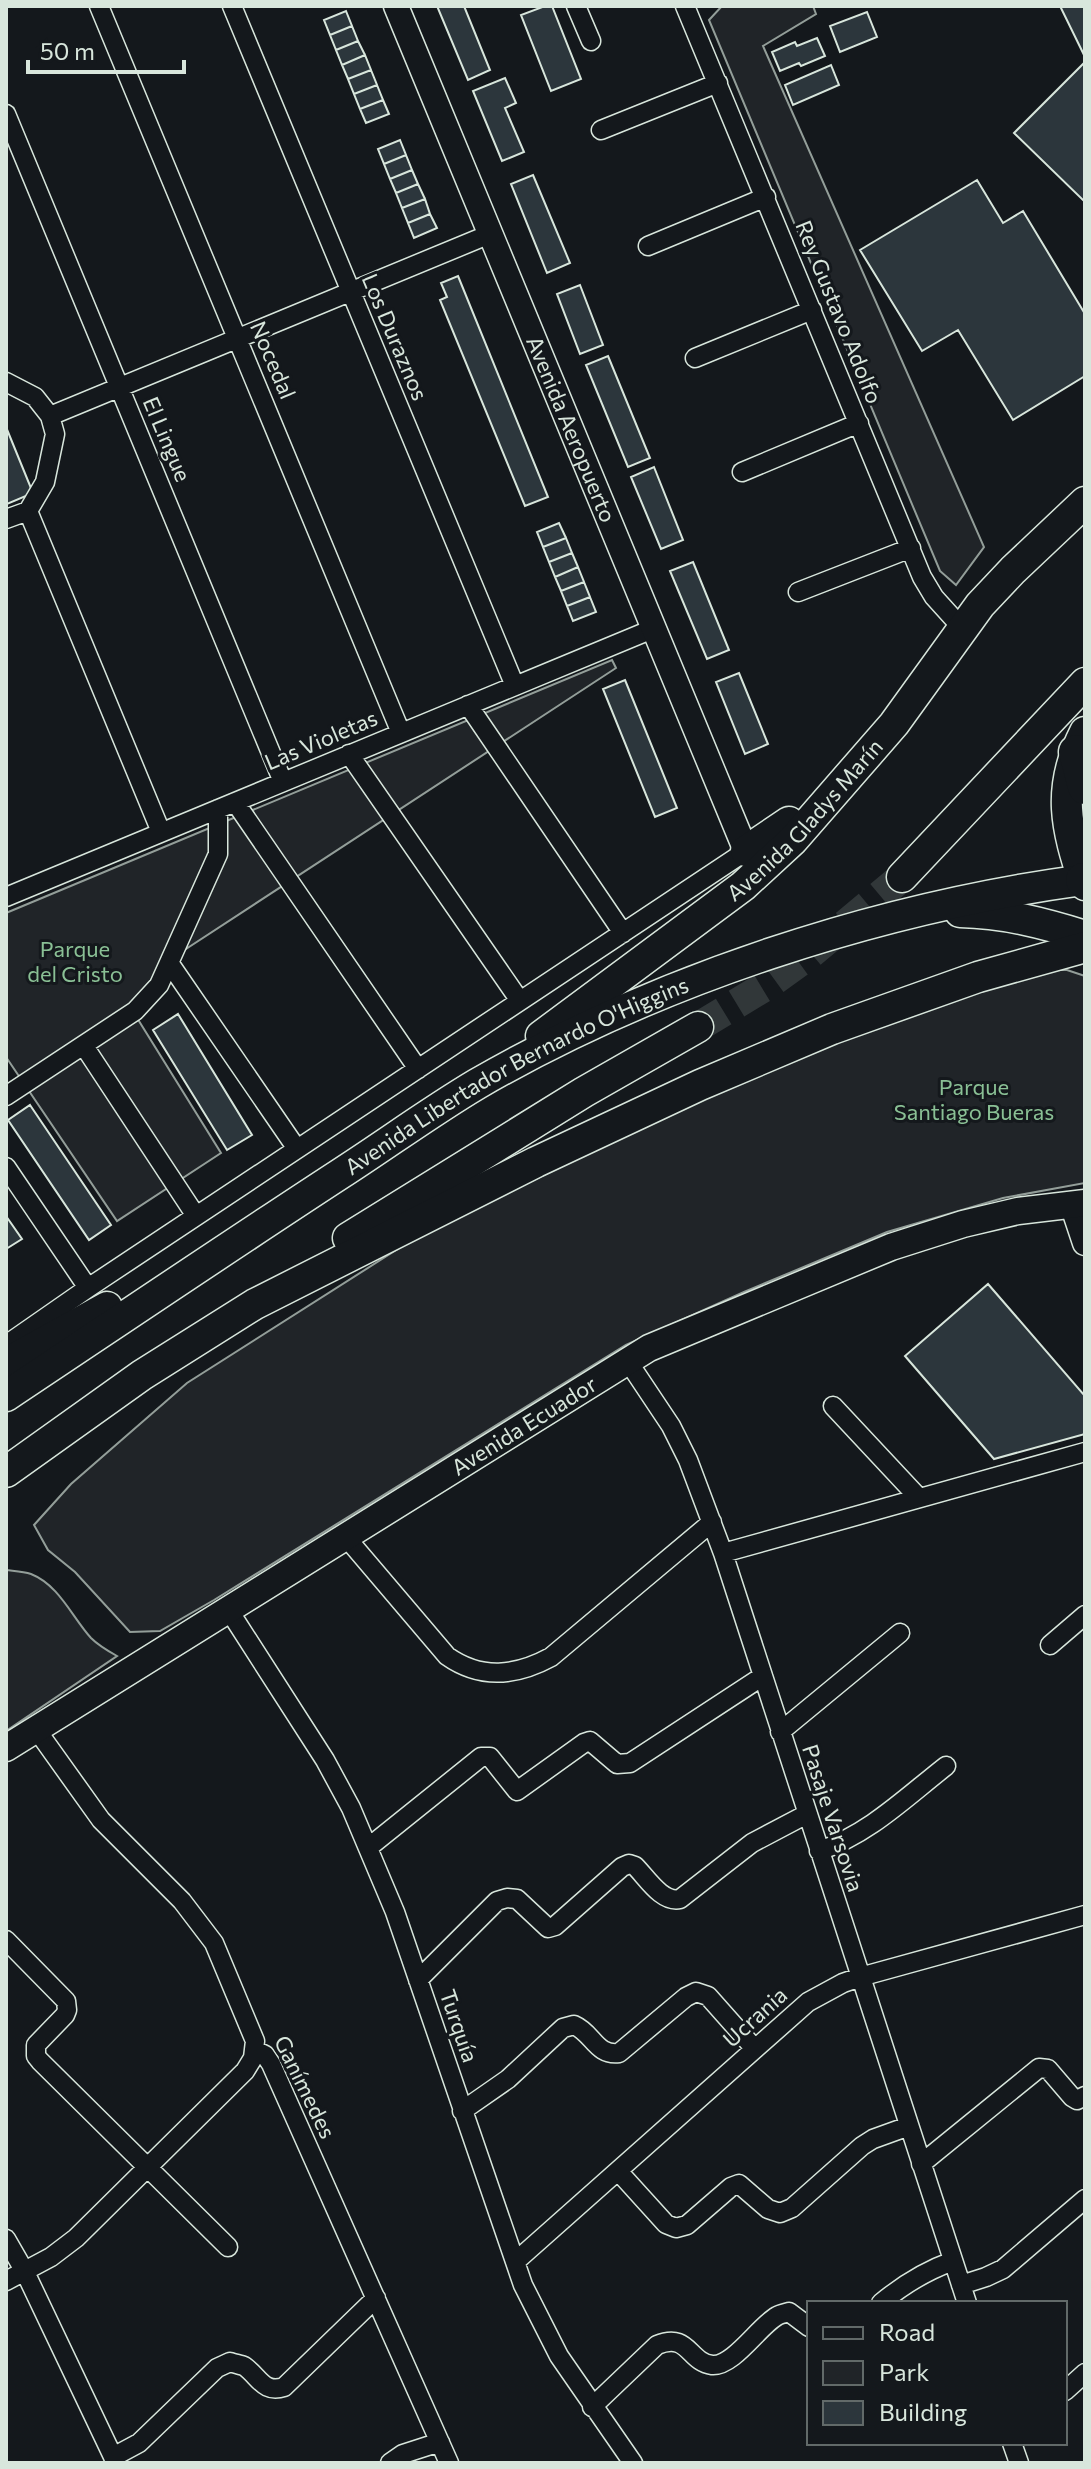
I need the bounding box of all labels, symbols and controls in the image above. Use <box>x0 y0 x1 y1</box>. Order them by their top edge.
scale bar <box>28 24 184 74</box>
text: 50 m <box>40 36 95 65</box>
street label: Rey Gustavo Adolfo <box>790 216 889 407</box>
street label: Los Duraznos <box>357 269 434 404</box>
street label: Nocedal <box>245 317 302 403</box>
street label: Avenida Aeropuerto <box>521 332 622 526</box>
street label: El Lingue <box>138 392 197 485</box>
street label: Las Violetas <box>260 704 381 775</box>
street label: Avenida Gladys Marín <box>721 733 888 906</box>
park label: Parque del Cristo <box>27 935 123 987</box>
street label: Avenida Libertador Bernardo O'Higgins <box>339 970 692 1180</box>
park label: Parque Santiago Bueras <box>894 1073 1054 1125</box>
street label: Avenida Ecuador <box>446 1370 601 1481</box>
street label: Pasaje Varsovia <box>797 1741 870 1895</box>
street label: Ucrania <box>717 1981 792 2052</box>
street label: Turquía <box>434 1986 484 2066</box>
street label: Ganímedes <box>269 2031 342 2143</box>
legend <box>807 2301 1067 2445</box>
text: Road <box>879 2317 935 2346</box>
text: Park <box>879 2357 929 2386</box>
text: Building <box>879 2397 967 2426</box>

